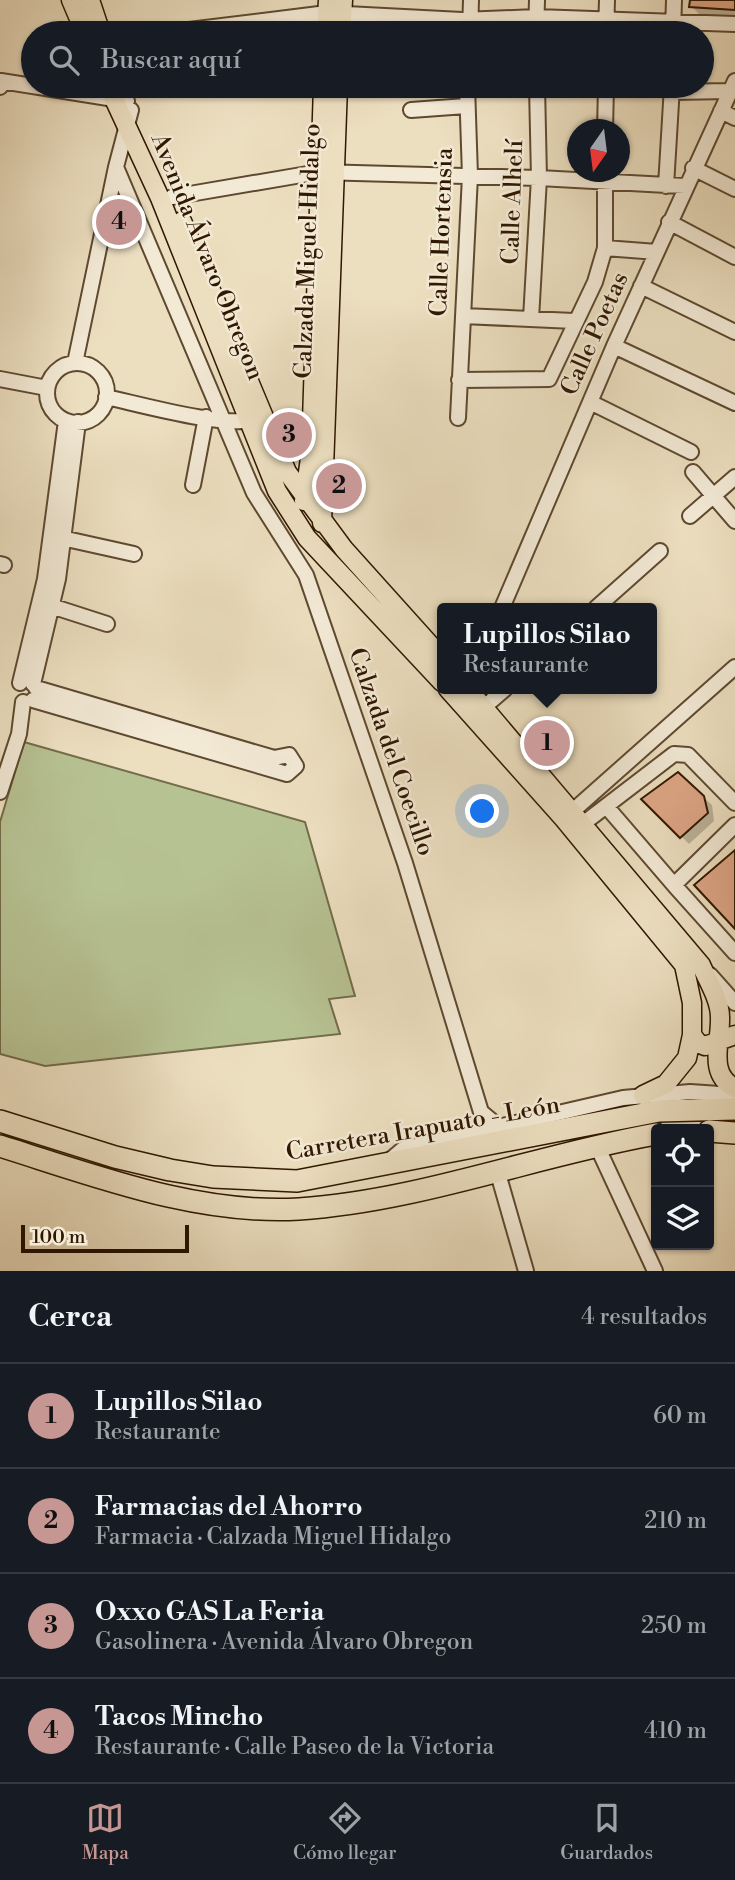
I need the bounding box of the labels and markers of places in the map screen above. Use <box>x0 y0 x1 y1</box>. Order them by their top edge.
pin: 4 <box>96 196 142 248</box>
pin: 3 <box>266 409 312 461</box>
pin: 2 <box>316 460 362 512</box>
pin: 1 <box>524 717 570 769</box>

